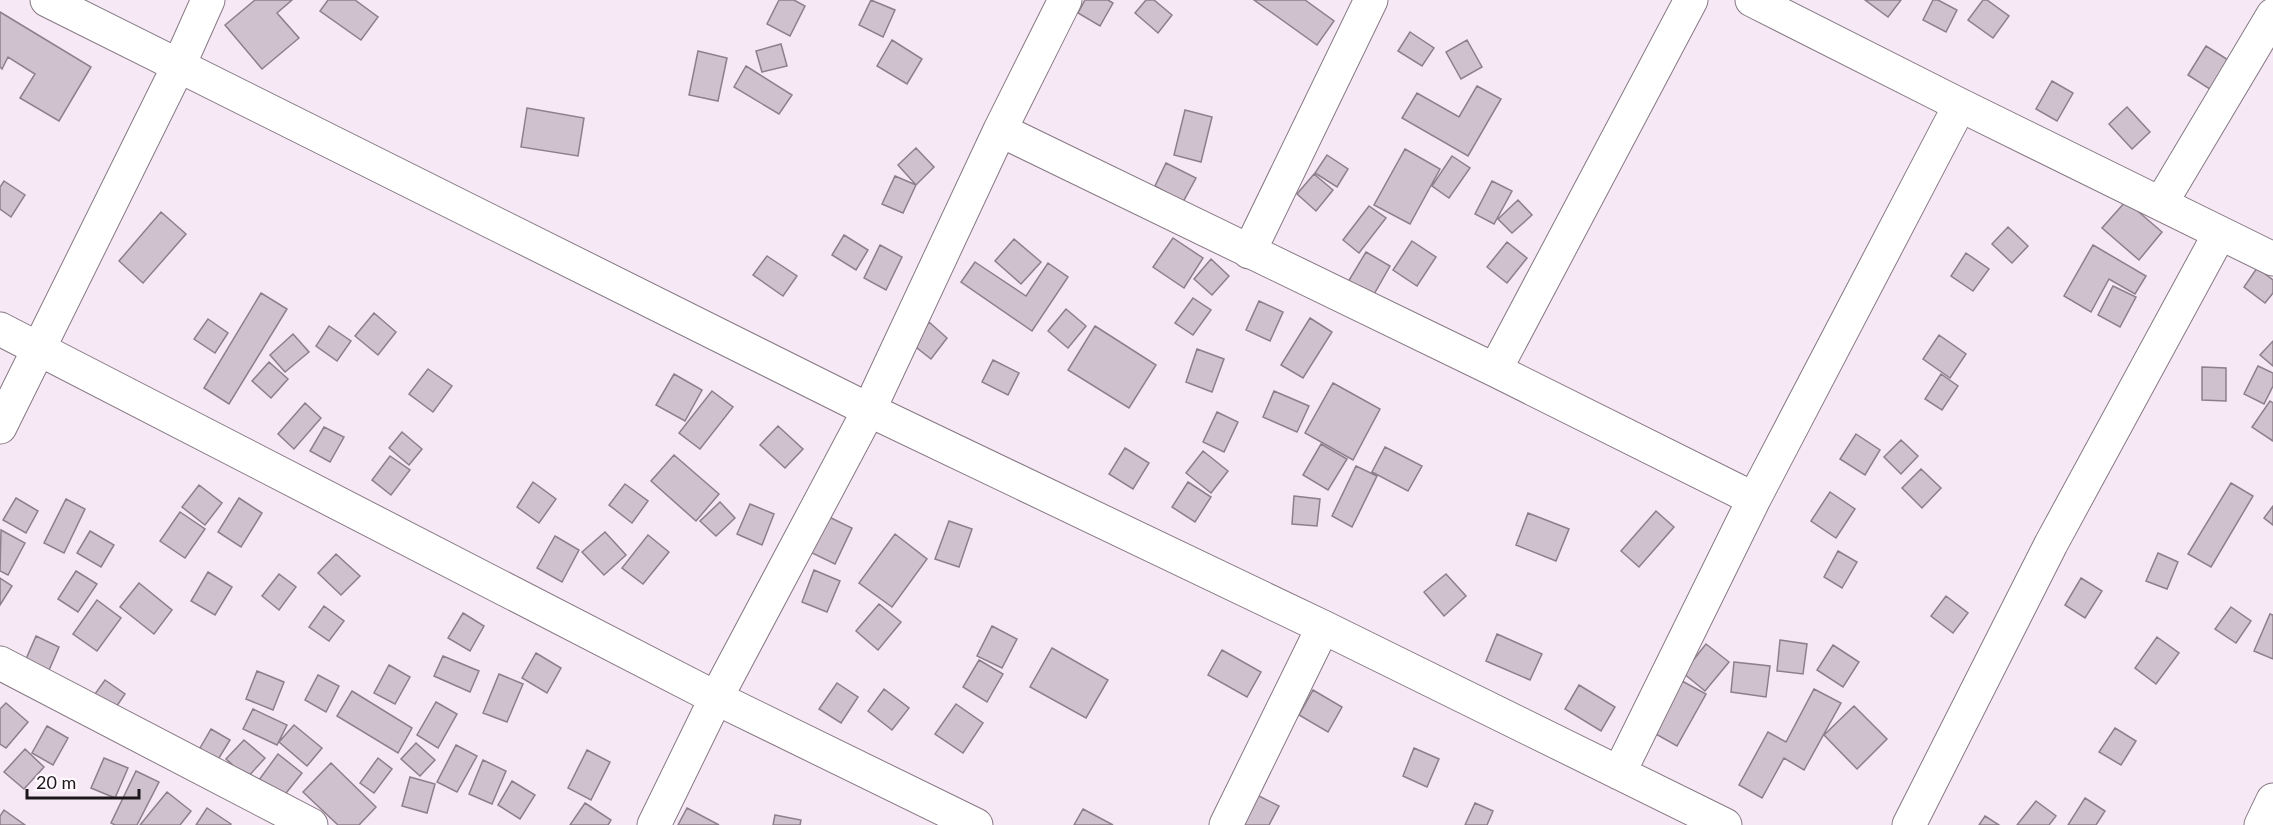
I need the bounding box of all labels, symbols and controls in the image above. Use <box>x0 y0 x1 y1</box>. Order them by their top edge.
scale bar <box>27 762 140 800</box>
text: 20 m <box>36 771 76 793</box>

